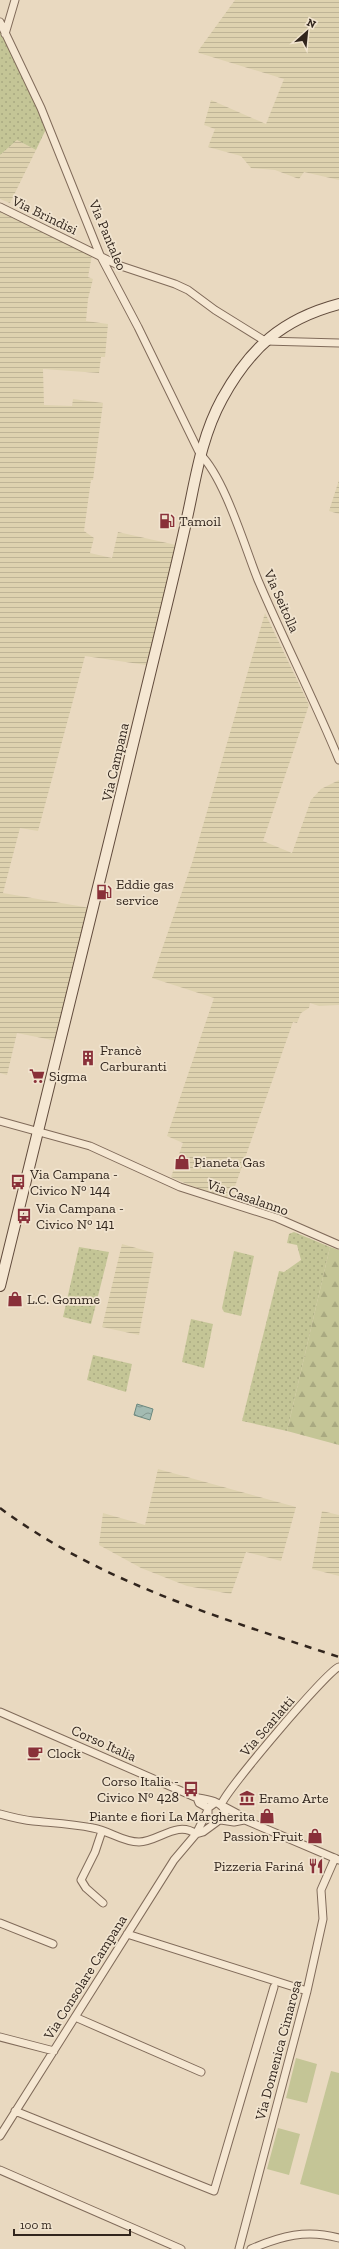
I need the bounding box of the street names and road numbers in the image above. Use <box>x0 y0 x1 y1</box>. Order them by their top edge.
street label: Via Brindisi <box>8 192 80 239</box>
street label: Via Pantaleo <box>85 197 130 273</box>
street label: Via Seitolla <box>260 566 303 636</box>
street label: Via Campana <box>98 721 133 804</box>
street label: Via Casalanno <box>204 1175 291 1219</box>
street label: Via Scarlatti <box>236 1693 298 1761</box>
street label: Corso Italia <box>69 1722 139 1765</box>
street label: Via Consolare Campana <box>40 1912 131 2043</box>
street label: Via Domenica Cimarosa <box>251 1978 305 2123</box>

